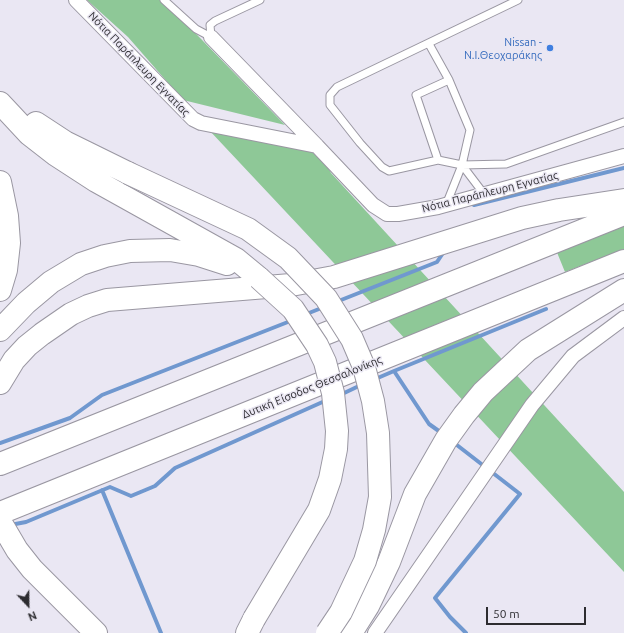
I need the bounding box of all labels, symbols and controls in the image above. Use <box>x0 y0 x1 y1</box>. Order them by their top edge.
street label: Νότια Παράπλευρη Εγνατίας <box>86 9 192 119</box>
place label: Nissan - Ν.Ι.Θεοχαράκης <box>464 35 542 61</box>
marker: Nissan - Ν.Ι.Θεοχαράκης <box>545 43 555 53</box>
street label: Νότια Παράπλευρη Εγνατίας <box>421 169 559 215</box>
street label: Δυτική Είσοδος Θεσσαλονίκης <box>240 353 384 421</box>
north arrow <box>8 585 48 625</box>
scale bar <box>488 599 588 625</box>
text: 50 m <box>493 607 520 620</box>
text: N <box>26 609 39 623</box>

